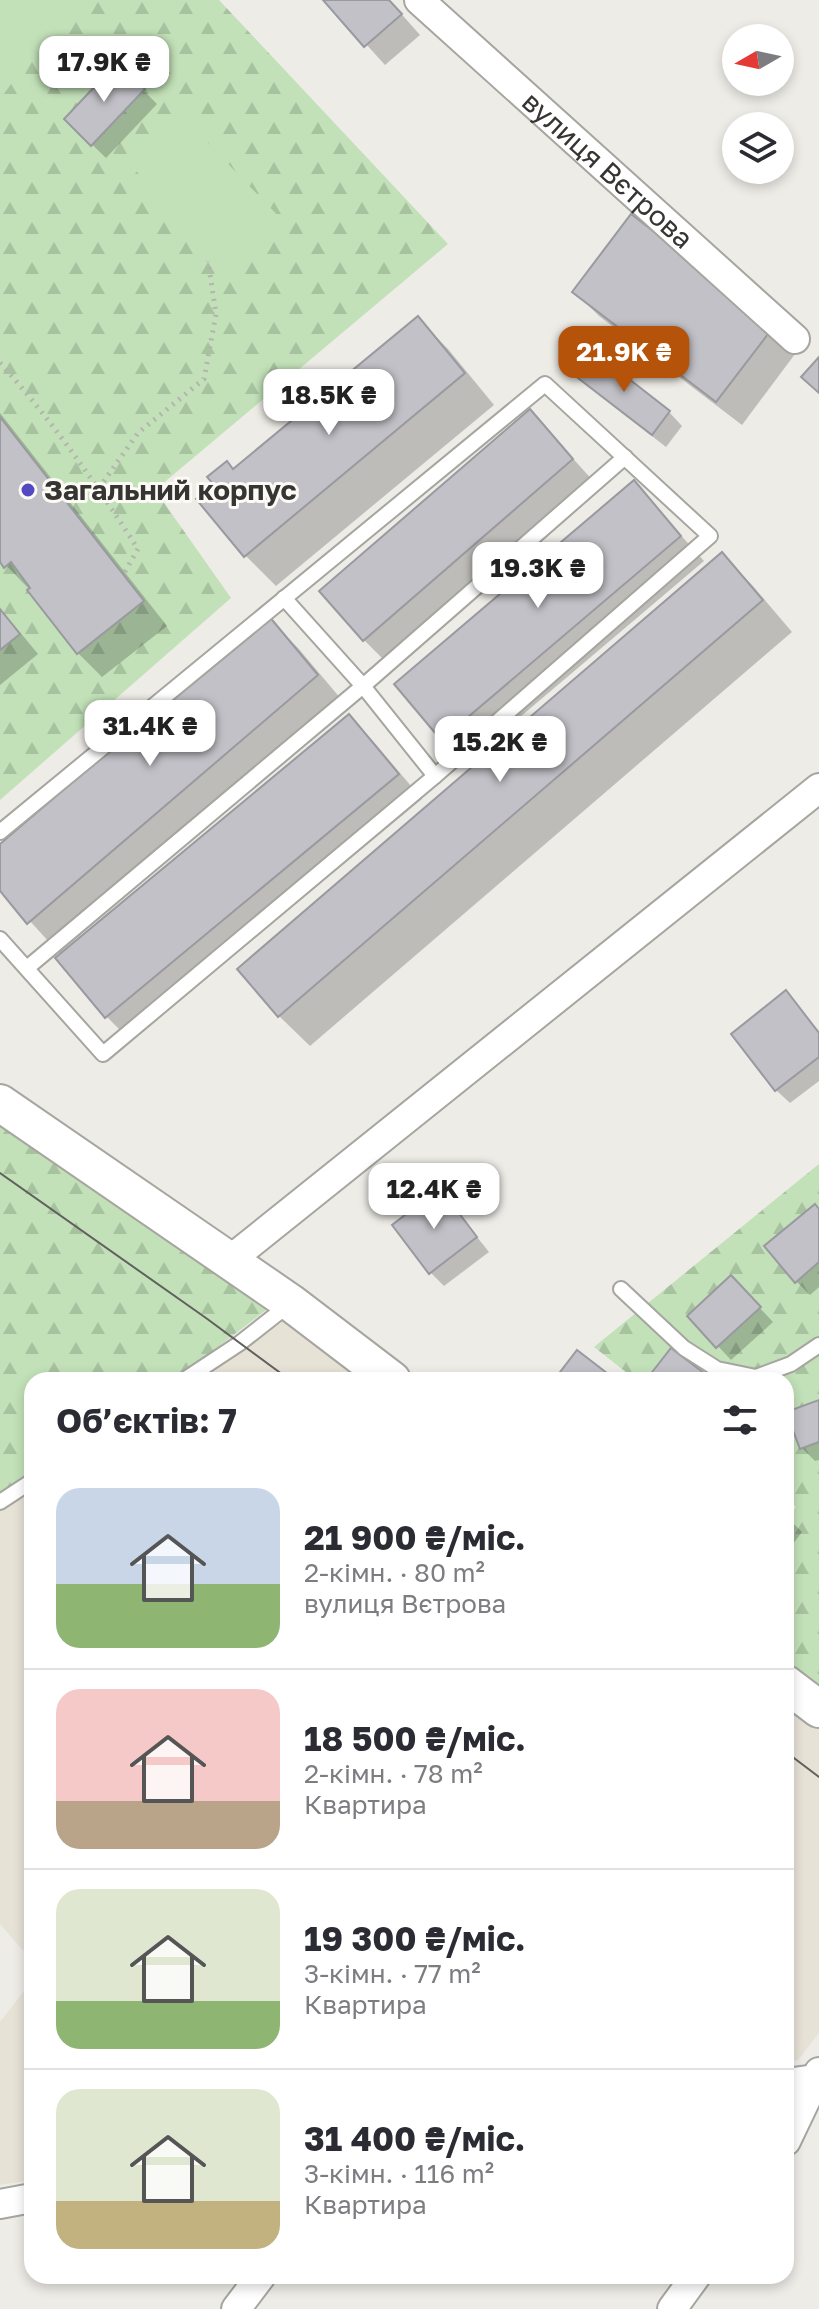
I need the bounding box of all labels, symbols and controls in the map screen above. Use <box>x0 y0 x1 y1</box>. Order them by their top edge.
north arrow <box>722 24 794 96</box>
map controls <box>722 24 794 184</box>
pin: 17.9K ₴ <box>30 36 178 104</box>
text: 17.9K ₴ <box>57 46 151 77</box>
street label: вулиця Вєтрова <box>516 84 700 255</box>
button: layers <box>722 112 794 184</box>
pin: 21.9K ₴ <box>550 326 698 394</box>
text: 21.9K ₴ <box>576 336 672 367</box>
pin: 18.5K ₴ <box>255 369 403 437</box>
text: 18.5K ₴ <box>281 379 377 410</box>
place label: Загальний корпус <box>44 473 297 506</box>
marker: Загальний корпус <box>19 481 37 499</box>
pin: 19.3K ₴ <box>464 542 612 610</box>
text: 19.3K ₴ <box>490 552 586 583</box>
pin: 31.4K ₴ <box>76 700 224 768</box>
text: 31.4K ₴ <box>102 710 198 741</box>
pin: 15.2K ₴ <box>426 716 574 784</box>
text: 15.2K ₴ <box>453 726 547 757</box>
pin: 12.4K ₴ <box>360 1163 508 1231</box>
text: 12.4K ₴ <box>386 1173 482 1204</box>
icon: filters <box>718 1398 762 1442</box>
text: Об’єктів: 7 <box>56 1400 237 1440</box>
text: 21 900 ₴/міс. <box>304 1517 526 1557</box>
icon: home <box>120 1520 216 1616</box>
text: 2-кімн. · 80 m² <box>304 1557 485 1588</box>
text: вулиця Вєтрова <box>304 1588 506 1619</box>
text: 18 500 ₴/міс. <box>304 1718 526 1758</box>
icon: home <box>120 1721 216 1817</box>
text: 2-кімн. · 78 m² <box>304 1758 483 1789</box>
text: Квартира <box>304 1789 427 1820</box>
text: 19 300 ₴/міс. <box>304 1918 526 1958</box>
icon: home <box>120 1921 216 2017</box>
text: 3-кімн. · 77 m² <box>304 1958 481 1989</box>
text: Квартира <box>304 1989 427 2020</box>
text: 31 400 ₴/міс. <box>304 2118 525 2158</box>
icon: home <box>120 2121 216 2217</box>
text: 3-кімн. · 116 m² <box>304 2158 494 2189</box>
text: Квартира <box>304 2189 427 2220</box>

